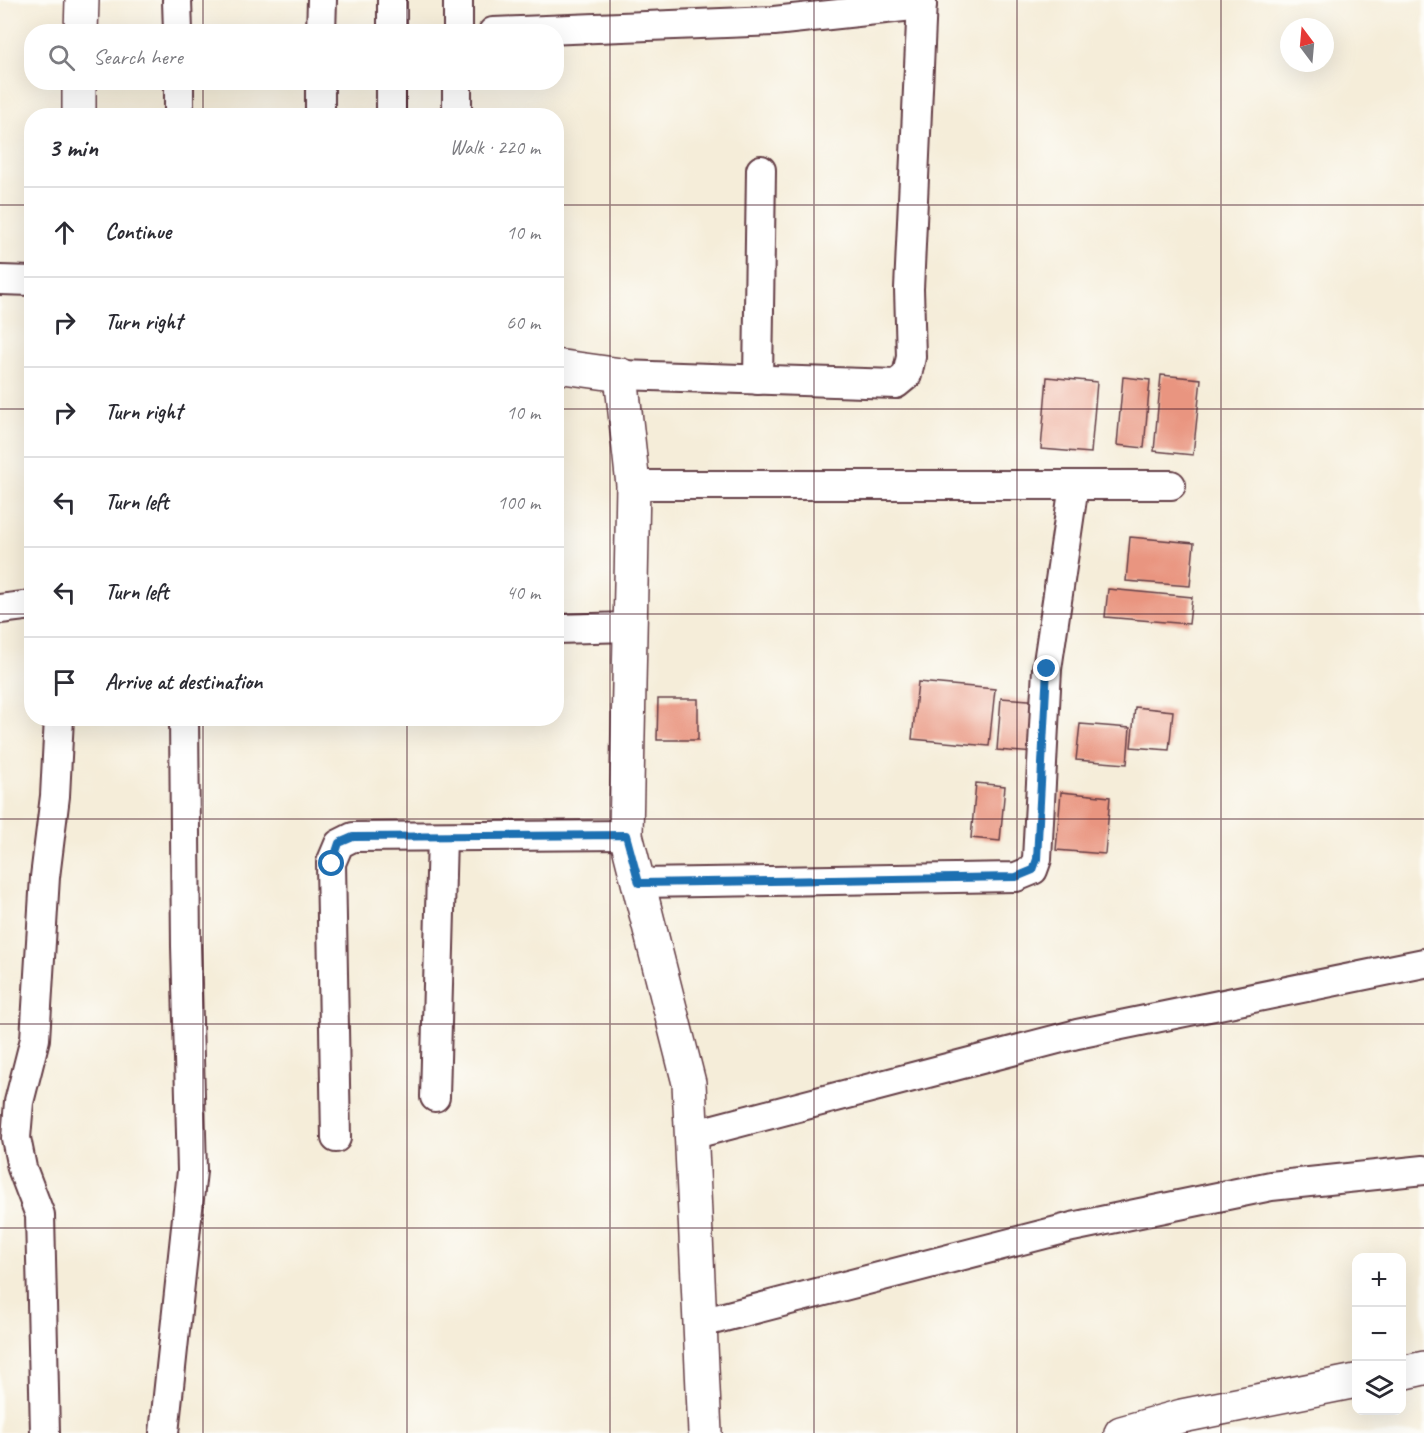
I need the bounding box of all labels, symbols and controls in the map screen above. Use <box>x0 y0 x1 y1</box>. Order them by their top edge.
north arrow <box>1280 18 1334 72</box>
search box <box>24 24 564 90</box>
icon: search <box>45 41 78 74</box>
text: Search here <box>93 43 183 71</box>
text: 3 min <box>48 131 98 164</box>
text: Walk · 220 m <box>450 135 540 160</box>
icon: ahead <box>48 216 81 249</box>
text: Continue <box>105 218 171 246</box>
text: 10 m <box>506 220 540 245</box>
icon: right <box>48 306 81 339</box>
text: Turn right <box>105 308 182 336</box>
text: 60 m <box>506 310 540 335</box>
icon: right <box>48 396 81 429</box>
text: Turn right <box>105 398 182 426</box>
text: 10 m <box>506 400 540 425</box>
icon: left <box>48 486 81 519</box>
text: Turn left <box>105 488 169 516</box>
text: 100 m <box>497 490 540 515</box>
icon: left <box>48 576 81 609</box>
text: Turn left <box>105 578 169 606</box>
text: 40 m <box>506 580 540 605</box>
route end <box>1033 655 1059 681</box>
icon: arrive <box>48 666 81 699</box>
text: Arrive at destination <box>105 668 262 696</box>
route start <box>318 850 344 876</box>
map controls <box>1352 1253 1406 1415</box>
button: + <box>1352 1253 1406 1307</box>
button: − <box>1352 1307 1406 1361</box>
button: layers <box>1352 1361 1406 1415</box>

